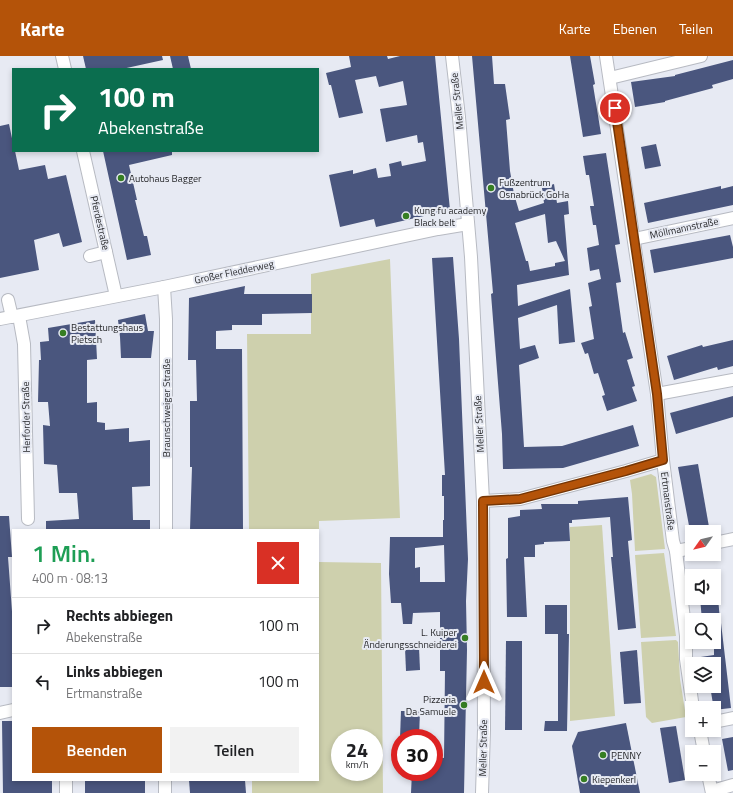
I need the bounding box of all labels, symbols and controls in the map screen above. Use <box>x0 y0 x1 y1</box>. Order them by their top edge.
text: Karte <box>20 14 65 43</box>
text: Karte <box>559 18 591 39</box>
text: Ebenen <box>613 18 657 39</box>
text: Teilen <box>679 18 713 39</box>
street label: Meller Straße <box>447 72 467 130</box>
text: 100 m <box>98 75 175 118</box>
icon: right <box>32 84 84 136</box>
pin <box>598 91 632 125</box>
icon: arrive <box>604 97 626 119</box>
text: Abekenstraße <box>98 114 204 141</box>
place label: Autohaus Bagger <box>129 171 202 186</box>
marker: Autohaus Bagger <box>116 173 126 183</box>
place label: Fußzentrum Osnabrück GoHa <box>499 175 569 202</box>
marker: Fußzentrum Osnabrück GoHa <box>486 183 496 193</box>
street label: Pferdestraße <box>86 194 114 252</box>
place label: Kung fu academy Black belt <box>414 203 486 230</box>
marker: Kung fu academy Black belt <box>401 211 411 221</box>
street label: Möllmannstraße <box>648 213 720 243</box>
street label: Großer Fledderweg <box>193 256 275 288</box>
place label: Bestattungshaus Pietsch <box>71 320 144 347</box>
marker: Bestattungshaus Pietsch <box>58 328 68 338</box>
street label: Braunschweiger Straße <box>159 359 174 457</box>
street label: Herforder Straße <box>18 381 34 453</box>
street label: Meller Straße <box>470 395 488 453</box>
street label: Ertmanstraße <box>657 471 679 531</box>
north arrow <box>685 525 721 561</box>
map controls <box>685 525 721 781</box>
text: 1 Min. <box>32 535 96 571</box>
button: close <box>257 542 299 584</box>
text: 400 m · 08:13 <box>32 568 108 588</box>
button: sound <box>685 569 721 605</box>
text: Rechts abbiegen <box>66 604 173 627</box>
button: search <box>685 613 721 649</box>
text: 100 m <box>258 614 299 637</box>
icon: right <box>32 615 54 637</box>
place label: L. Kuiper Änderungsschneiderei <box>363 625 458 652</box>
text: Abekenstraße <box>66 627 142 647</box>
marker: L. Kuiper Änderungsschneiderei <box>460 633 470 643</box>
button: layers <box>685 657 721 693</box>
text: Links abbiegen <box>66 660 163 683</box>
position arrow <box>463 661 505 703</box>
text: 100 m <box>258 670 299 693</box>
icon: left <box>32 671 54 693</box>
text: Ertmanstraße <box>66 683 142 703</box>
place label: Pizzeria Da Samuele <box>406 692 456 719</box>
marker: Pizzeria Da Samuele <box>459 700 469 710</box>
button: + <box>685 701 721 737</box>
street label: Meller Straße <box>475 719 491 777</box>
button: Beenden <box>32 727 162 773</box>
button: Teilen <box>170 727 299 773</box>
speed limit sign: 30 <box>391 729 443 781</box>
text: 24 <box>346 734 368 765</box>
button: − <box>685 745 721 781</box>
place label: PENNY <box>611 748 642 763</box>
marker: PENNY <box>598 750 608 760</box>
text: km/h <box>346 757 368 772</box>
place label: Kiepenkerl <box>592 772 636 787</box>
marker: Kiepenkerl <box>579 774 589 784</box>

